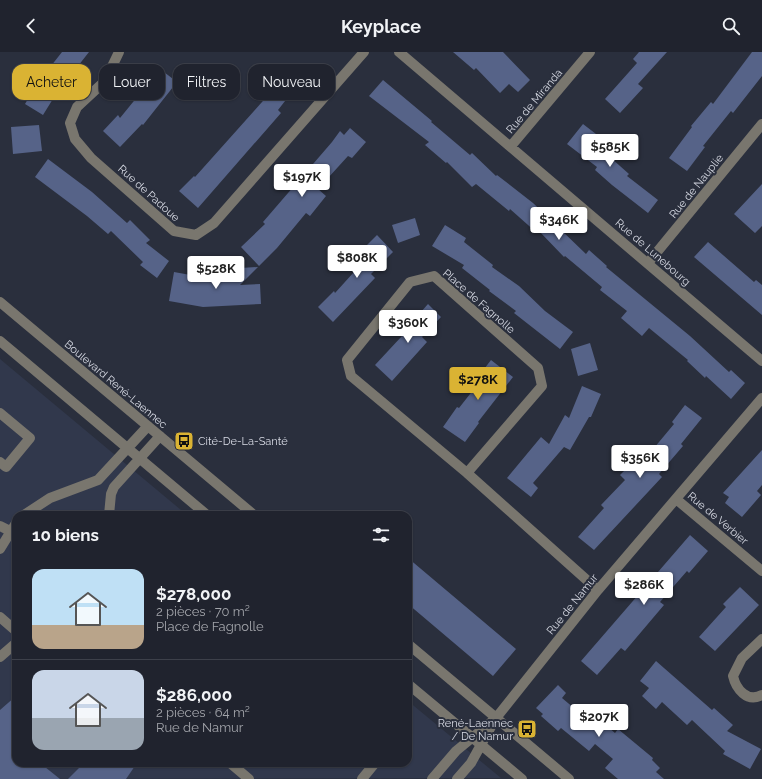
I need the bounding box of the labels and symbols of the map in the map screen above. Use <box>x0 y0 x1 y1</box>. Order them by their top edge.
street label: Rue de Miranda <box>504 66 565 136</box>
pin: $585K <box>582 134 638 168</box>
street label: Rue de Nauplie <box>667 151 727 221</box>
street label: Rue de Padoue <box>115 162 182 225</box>
pin: $197K <box>274 164 330 198</box>
pin: $346K <box>531 207 587 241</box>
street label: Rue de Lunebourg <box>612 216 693 289</box>
pin: $808K <box>329 245 385 279</box>
pin: $528K <box>188 256 244 290</box>
street label: Place de Fagnolle <box>440 267 518 337</box>
pin: $360K <box>380 310 436 344</box>
street label: Boulevard René-Laennec <box>62 338 170 431</box>
pin: $278K <box>450 367 506 401</box>
bus stop icon: Cité-De-La-Santé <box>173 430 195 452</box>
place label: Cité-De-La-Santé <box>198 435 288 448</box>
pin: $356K <box>612 445 668 479</box>
street label: Rue de Verbier <box>685 489 751 548</box>
street label: Rue de Namur <box>544 571 601 637</box>
pin: $286K <box>616 572 672 606</box>
pin: $207K <box>571 704 627 738</box>
place label: René-Laennec / De Namur <box>438 717 513 743</box>
bus stop icon: René-Laennec / De Namur <box>516 718 538 740</box>

